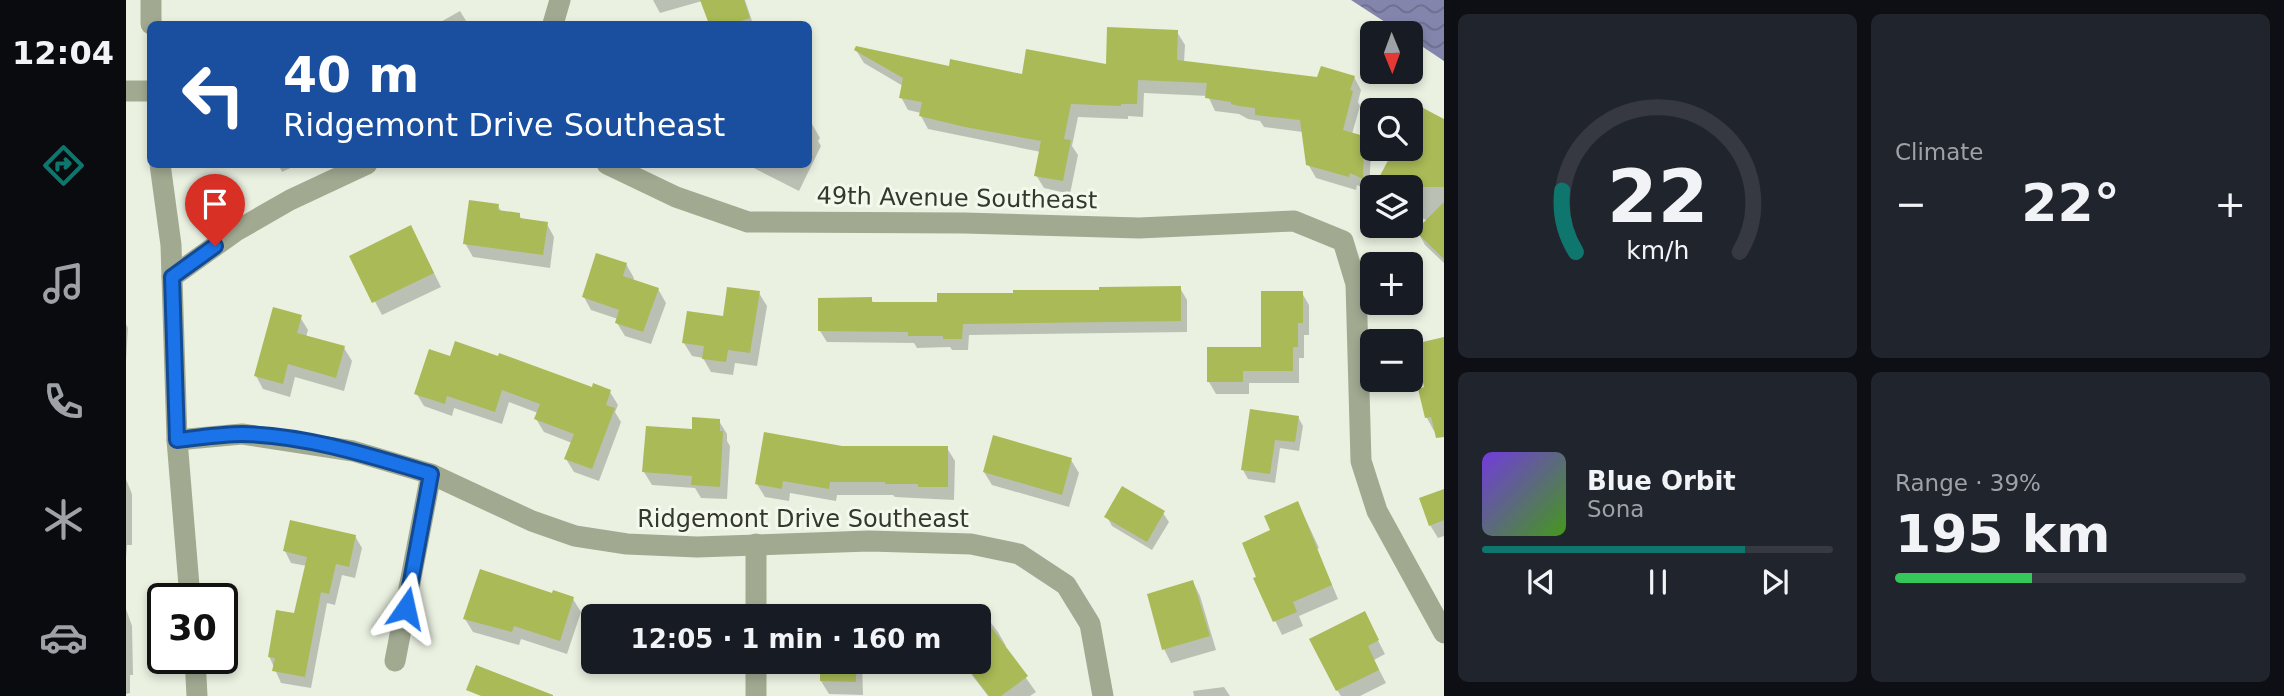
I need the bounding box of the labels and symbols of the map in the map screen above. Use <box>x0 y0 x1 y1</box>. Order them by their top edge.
north arrow <box>1360 21 1423 84</box>
pin <box>185 174 245 246</box>
street label: 49th Avenue Southeast <box>816 182 1098 214</box>
street label: Ridgemont Drive Southeast <box>637 505 969 533</box>
position arrow <box>369 571 443 645</box>
speed limit sign: 30 <box>147 583 238 674</box>

